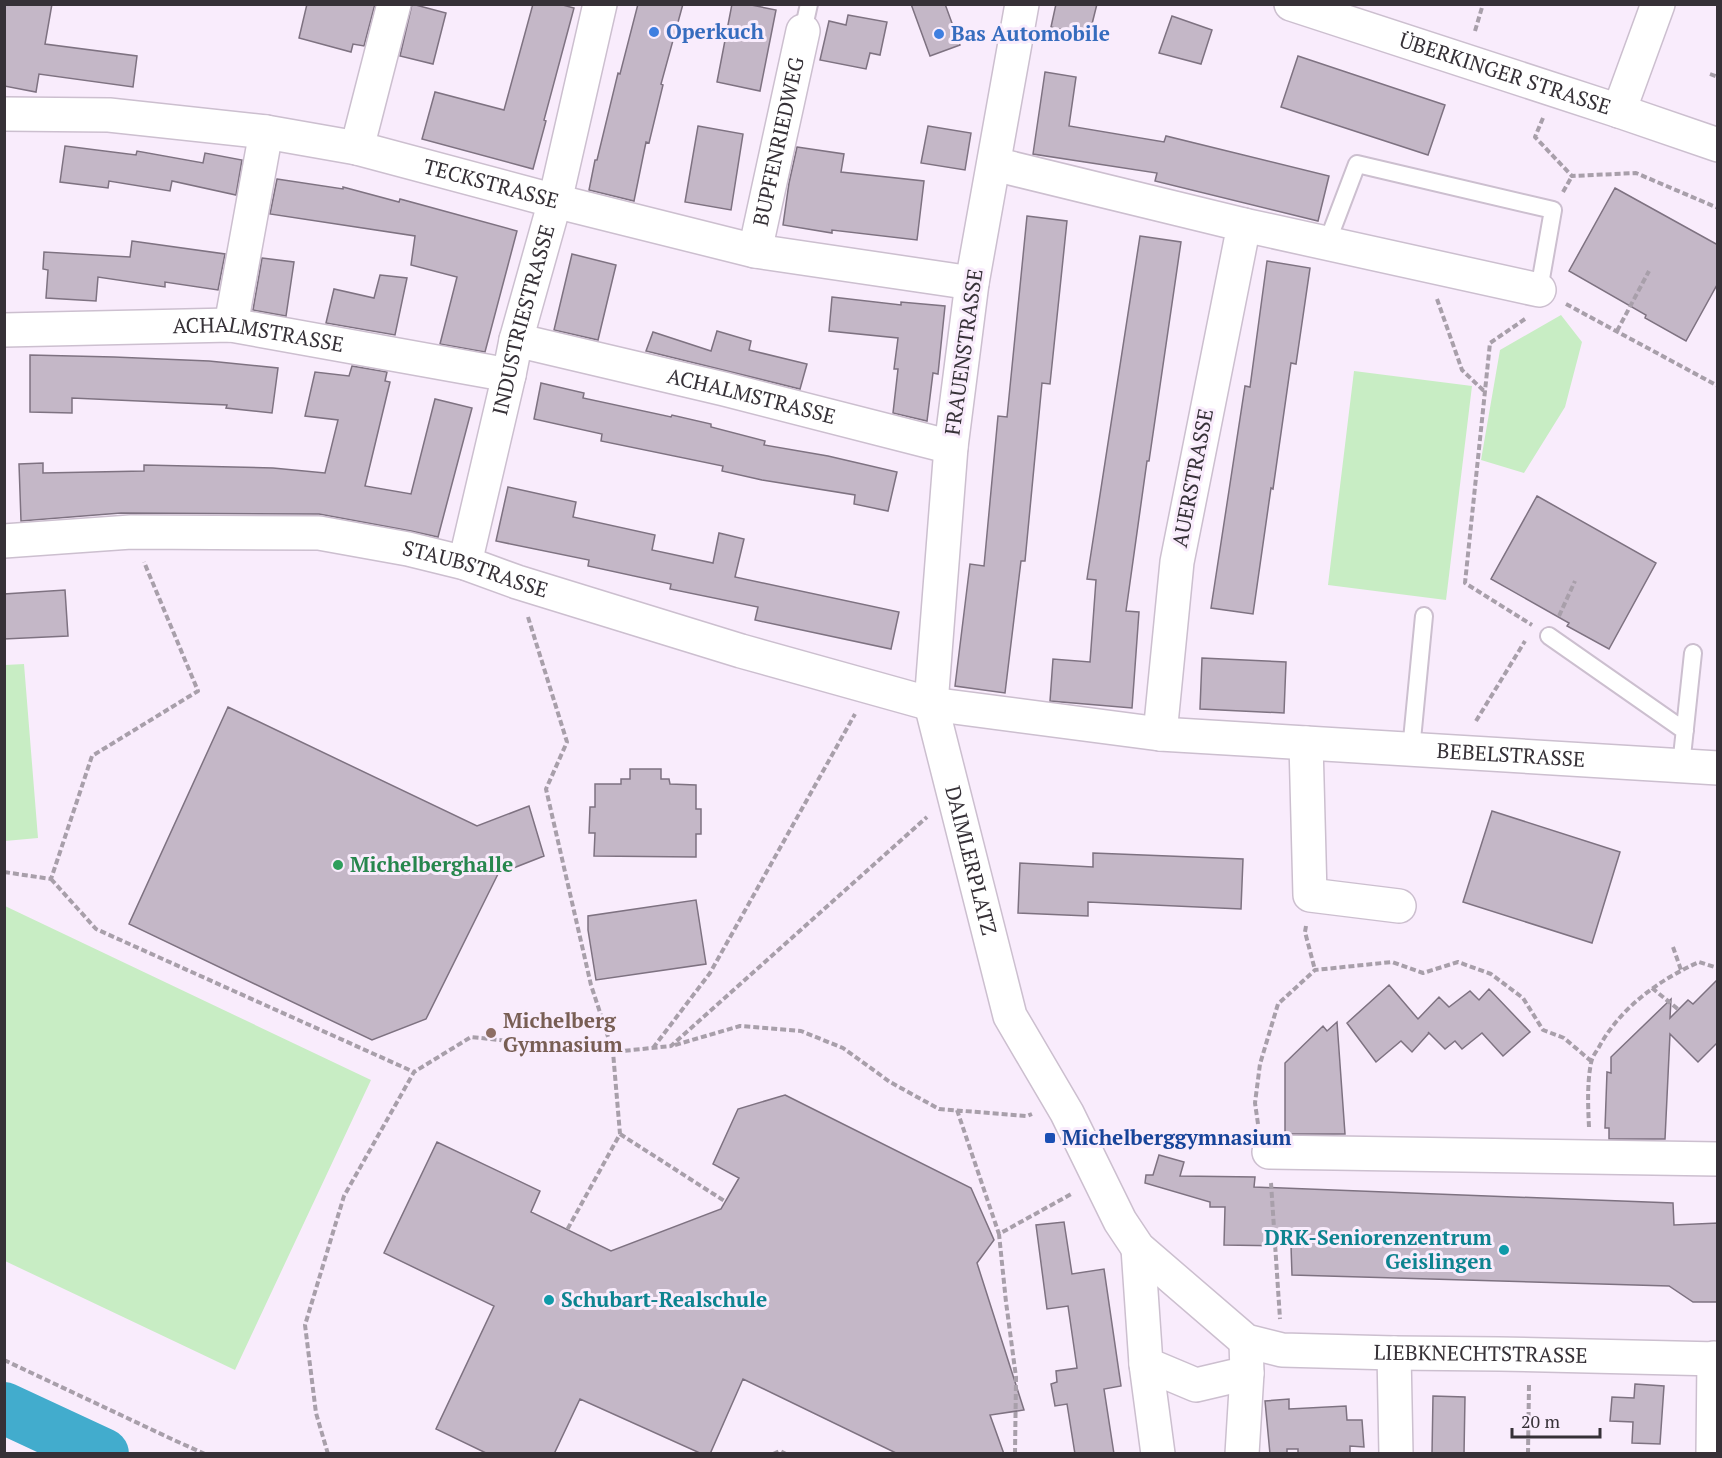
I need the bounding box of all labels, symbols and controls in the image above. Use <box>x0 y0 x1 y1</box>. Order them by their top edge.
place label: Operkuch <box>666 17 764 45</box>
place label: Bas Automobile <box>951 19 1110 47</box>
marker: Operkuch <box>647 25 661 39</box>
street label: ÜBERKINGER STRASSE <box>1396 25 1615 120</box>
marker: Bas Automobile <box>932 27 946 41</box>
street label: BUPFENRIEDWEG <box>746 54 810 228</box>
street label: TECKSTRASSE <box>420 151 562 214</box>
street label: INDUSTRIESTRASSE <box>485 221 561 418</box>
street label: FRAUENSTRASSE <box>937 267 989 437</box>
street label: ACHALMSTRASSE <box>172 310 346 358</box>
street label: ACHALMSTRASSE <box>664 361 839 430</box>
street label: AUERSTRASSE <box>1165 406 1219 550</box>
street label: STAUBSTRASSE <box>400 533 552 604</box>
street label: BEBELSTRASSE <box>1436 736 1586 773</box>
street label: DAIMLERPLATZ <box>939 783 1004 938</box>
place label: Michelberghalle <box>350 850 513 878</box>
marker: Michelberghalle <box>331 858 345 872</box>
place label: Michelberg Gymnasium <box>503 1006 623 1058</box>
marker: Michelberg Gymnasium <box>484 1026 498 1040</box>
place label: Michelberggymnasium <box>1062 1123 1292 1151</box>
marker: Michelberggymnasium <box>1043 1131 1057 1145</box>
place label: DRK-Seniorenzentrum Geislingen <box>1264 1223 1493 1275</box>
marker: DRK-Seniorenzentrum Geislingen <box>1497 1243 1511 1257</box>
place label: Schubart-Realschule <box>561 1285 767 1313</box>
marker: Schubart-Realschule <box>542 1293 556 1307</box>
street label: LIEBKNECHTSTRASSE <box>1373 1337 1588 1369</box>
scale bar <box>1512 1401 1600 1439</box>
text: 20 m <box>1521 1409 1561 1433</box>

